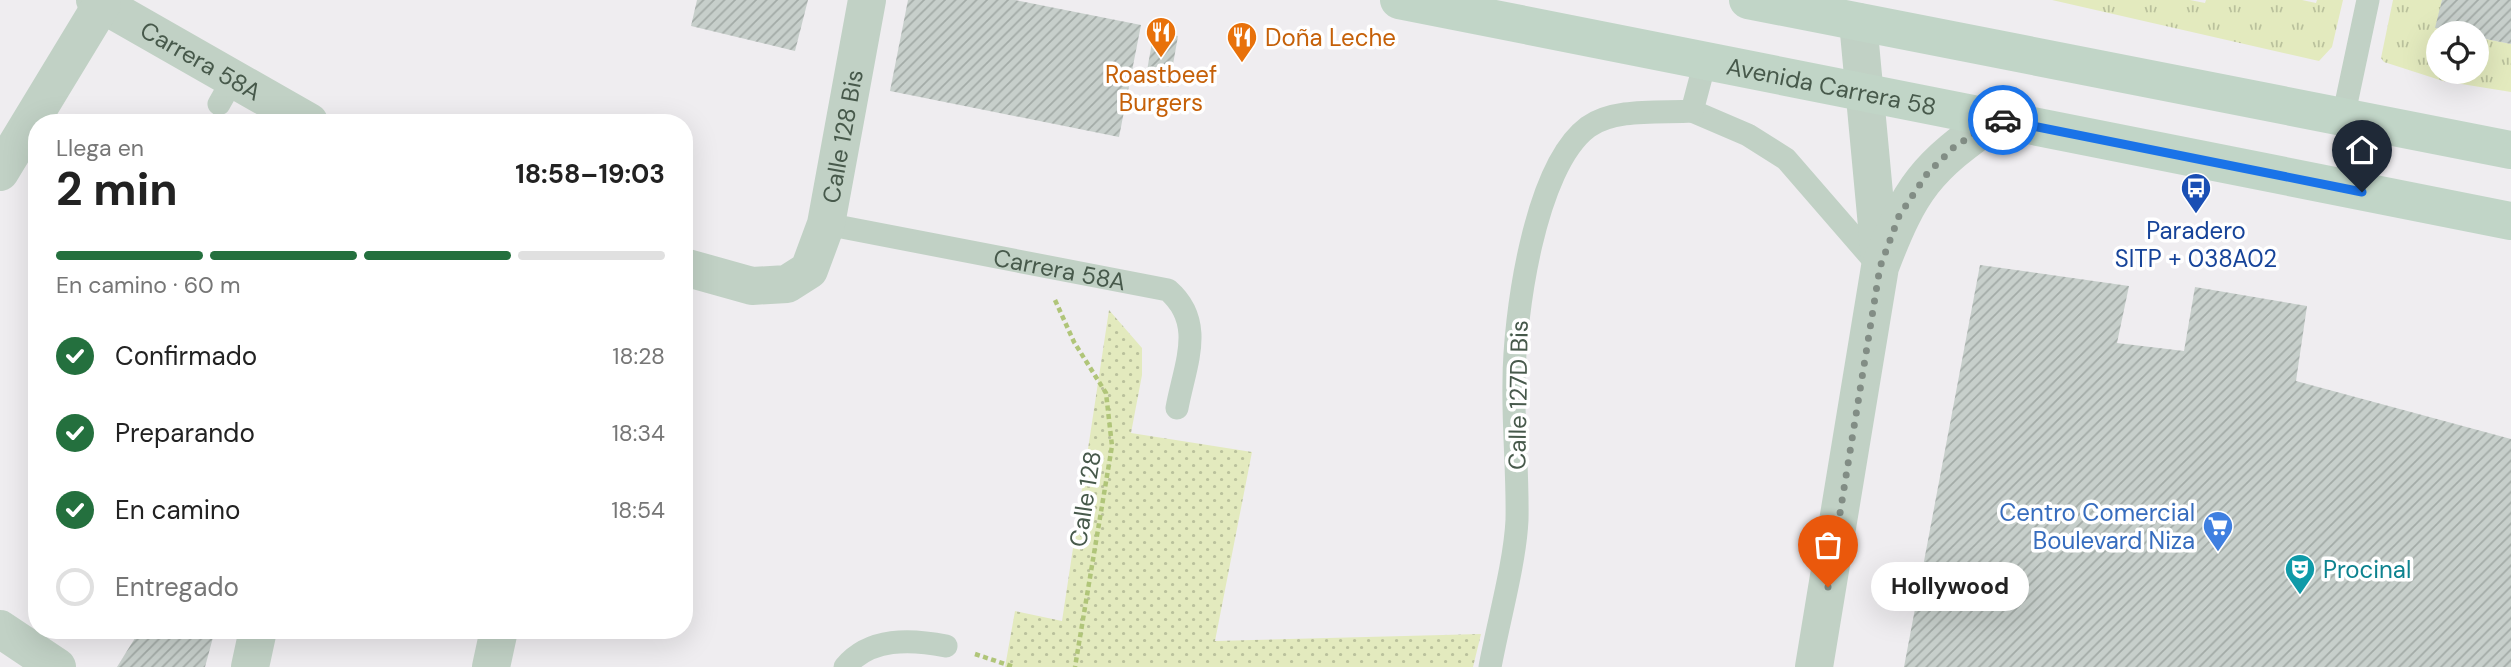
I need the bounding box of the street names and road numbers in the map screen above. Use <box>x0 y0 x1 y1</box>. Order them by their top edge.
street label: Carrera 58A <box>135 14 267 107</box>
street label: Avenida Carrera 58 <box>1724 50 1939 122</box>
street label: Calle 128 Bis <box>815 67 869 206</box>
street label: Carrera 58A <box>991 241 1128 297</box>
street label: Calle 127D Bis <box>1501 320 1535 470</box>
street label: Calle 128 <box>1062 449 1108 549</box>

